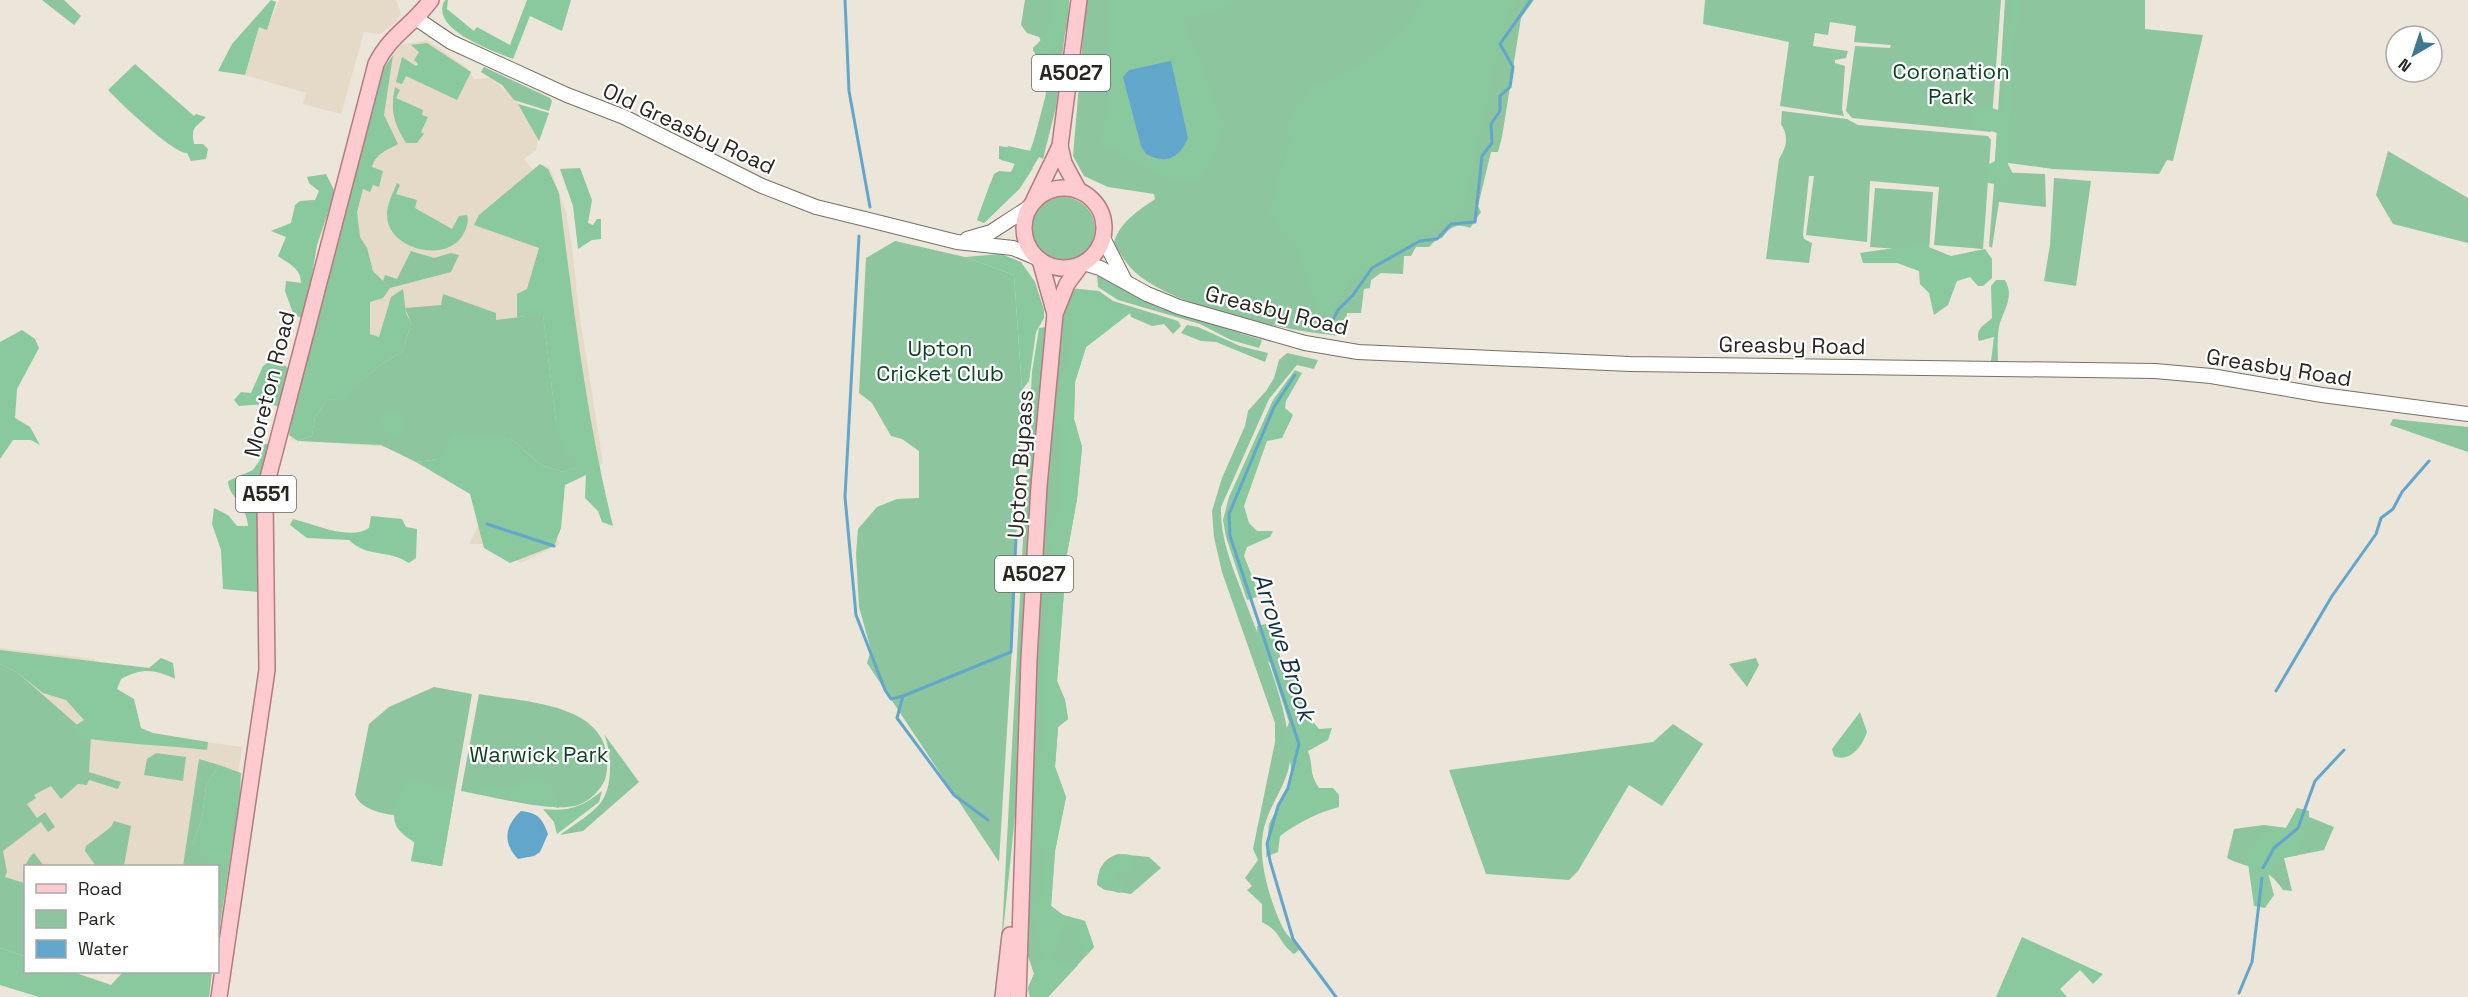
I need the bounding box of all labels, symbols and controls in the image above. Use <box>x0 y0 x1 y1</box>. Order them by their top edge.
north arrow <box>2384 24 2444 84</box>
text: N <box>2394 54 2416 77</box>
road number: A5027 <box>1032 55 1110 91</box>
park label: Coronation Park <box>1892 57 2010 110</box>
street label: Old Greasby Road <box>598 76 780 180</box>
street label: Greasby Road <box>1202 279 1352 341</box>
street label: Moreton Road <box>237 308 301 460</box>
street label: Greasby Road <box>1718 330 1866 360</box>
park label: Upton Cricket Club <box>876 334 1004 387</box>
street label: Greasby Road <box>2204 342 2354 392</box>
street label: Upton Bypass <box>1001 389 1039 539</box>
road number: A551 <box>236 476 296 512</box>
road number: A5027 <box>995 556 1073 592</box>
water label: Arrowe Brook <box>1246 569 1324 728</box>
park label: Warwick Park <box>469 740 609 768</box>
legend <box>24 865 219 973</box>
text: Road <box>78 877 122 900</box>
text: Park <box>78 907 116 930</box>
text: Water <box>78 937 129 960</box>

